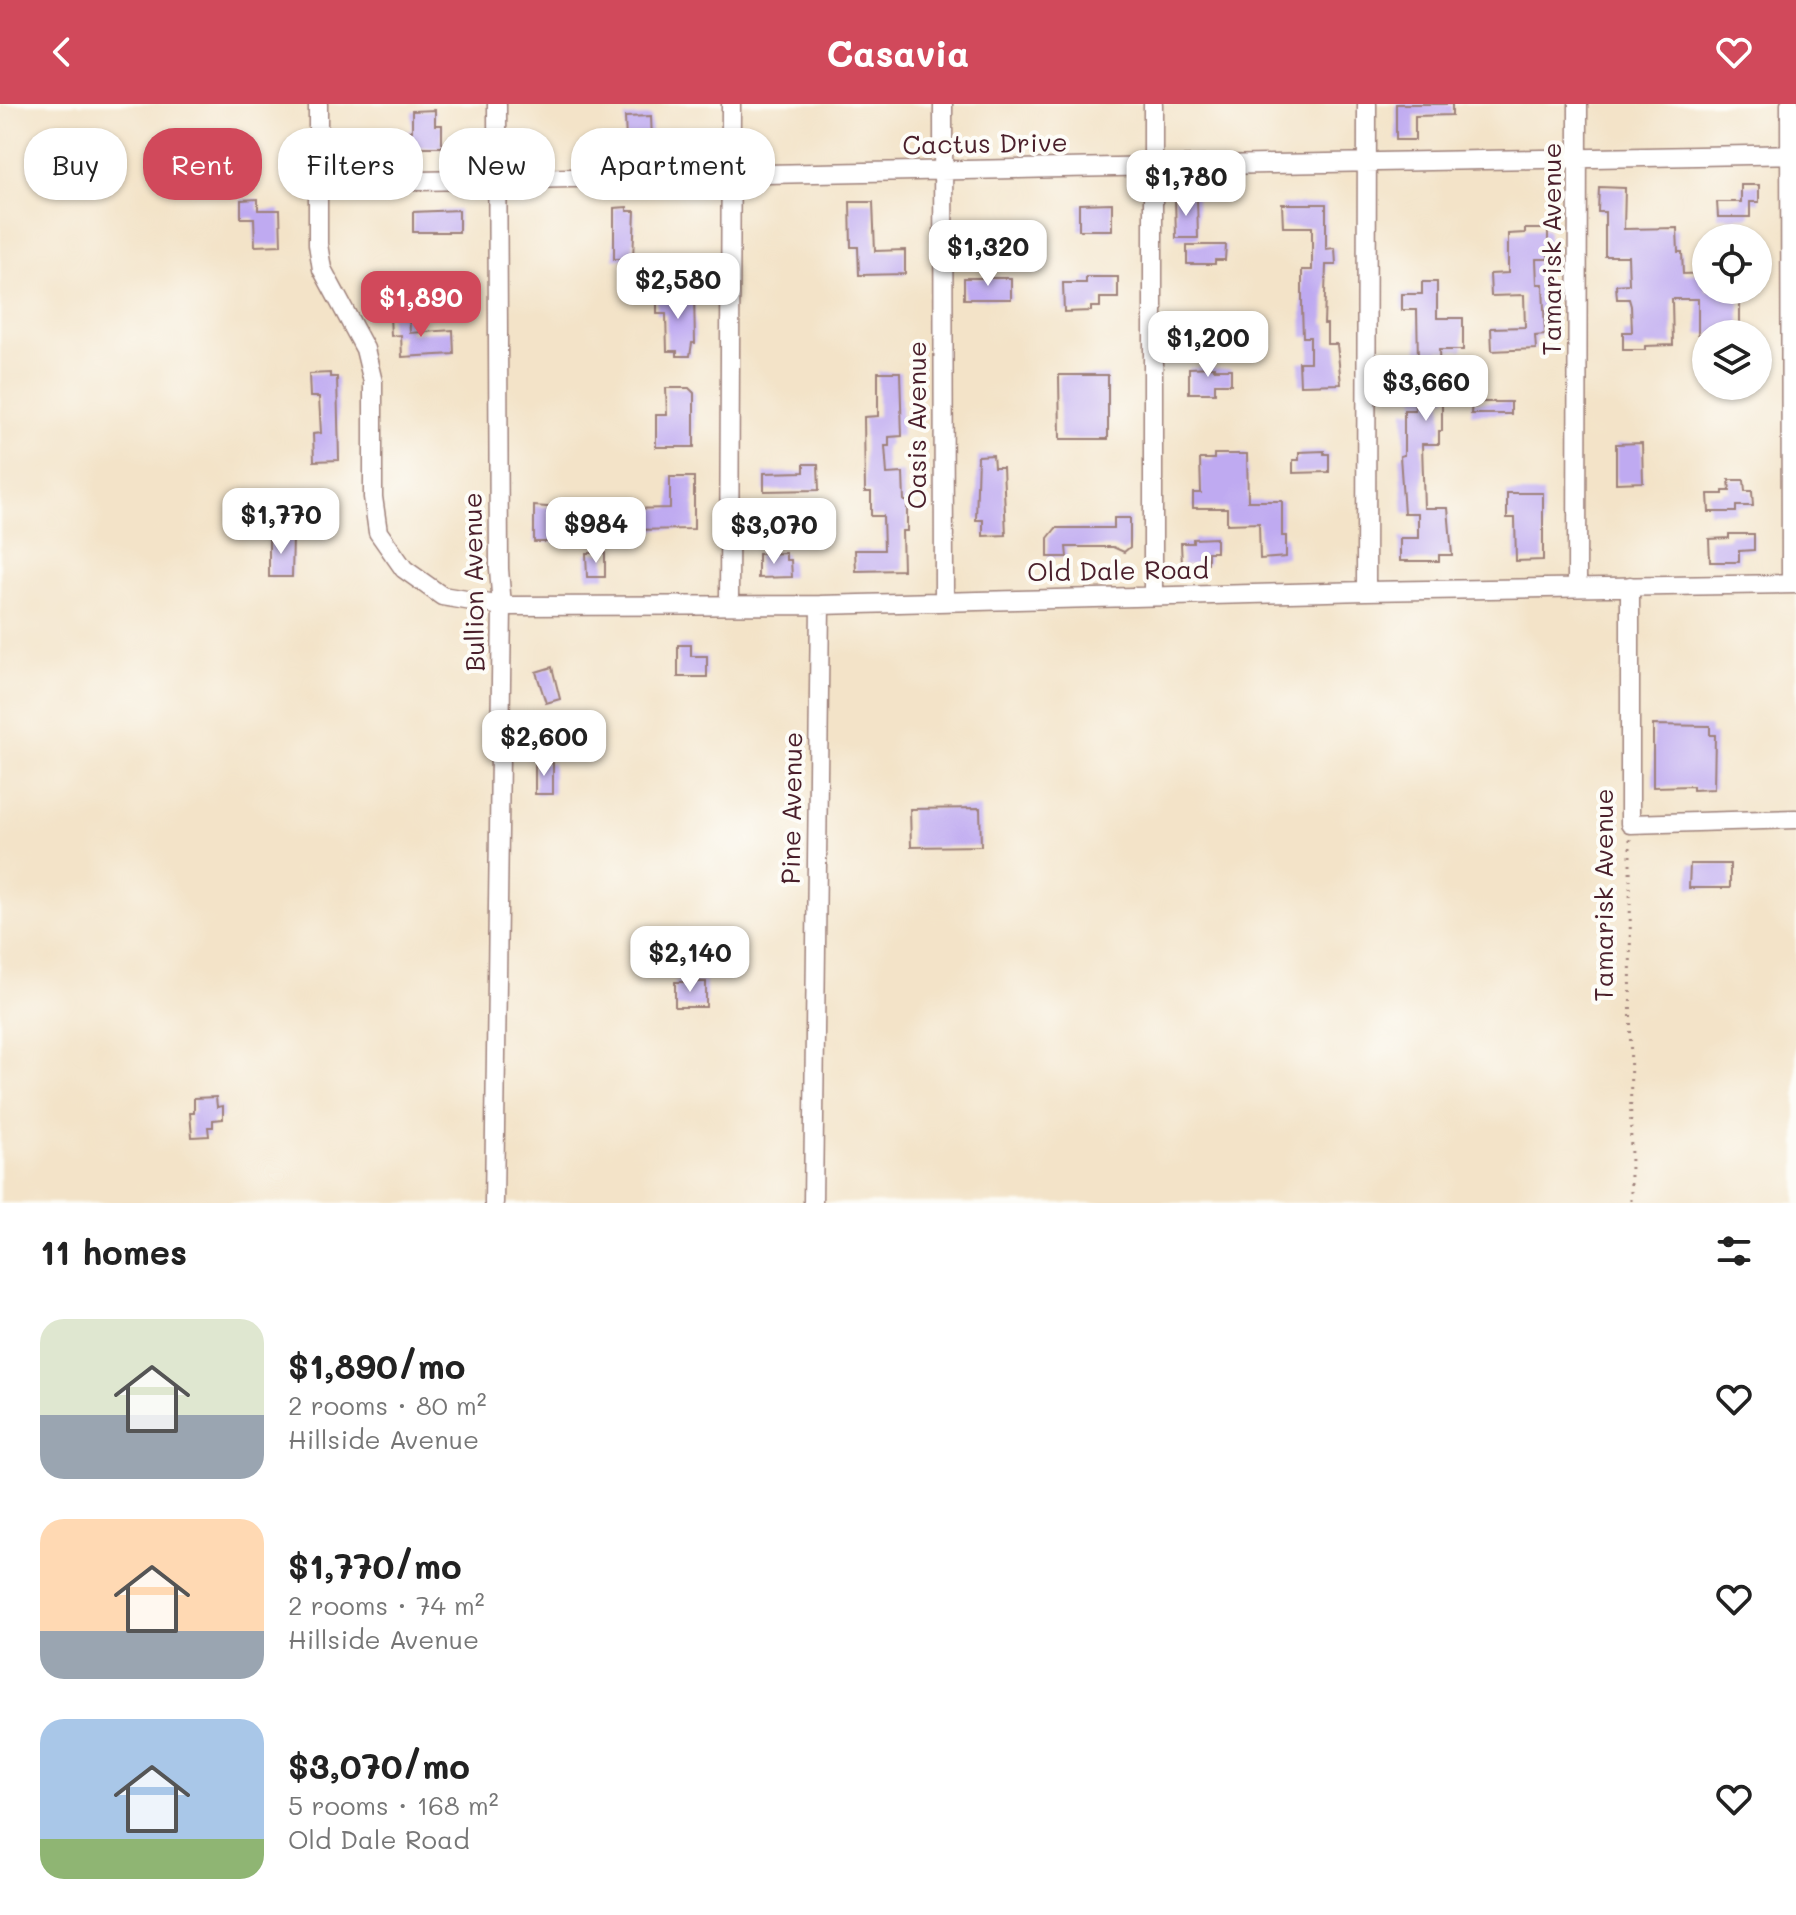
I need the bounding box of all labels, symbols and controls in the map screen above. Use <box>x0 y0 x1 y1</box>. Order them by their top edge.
text: Casavia <box>827 29 969 76</box>
icon: back <box>40 30 84 74</box>
icon: heart <box>1712 30 1756 74</box>
street label: Cactus Drive <box>902 125 1068 161</box>
chip: Buy <box>24 128 127 200</box>
chip: Rent <box>143 128 262 200</box>
chip: Filters <box>278 128 423 200</box>
chip: New <box>439 128 555 200</box>
chip: Apartment <box>571 128 775 200</box>
street label: Tamarisk Avenue <box>1534 142 1568 356</box>
pin: $1,780 <box>1121 150 1251 218</box>
text: $1,780 <box>1145 159 1227 193</box>
pin: $1,320 <box>923 220 1053 288</box>
map controls <box>1692 224 1772 400</box>
button: locate <box>1692 224 1772 304</box>
text: $1,320 <box>947 229 1029 263</box>
pin: $2,580 <box>613 253 743 321</box>
text: $2,580 <box>635 262 721 296</box>
pin: $1,890 <box>356 271 486 339</box>
text: $1,890 <box>379 280 463 314</box>
pin: $1,200 <box>1143 311 1273 379</box>
text: $1,200 <box>1166 320 1250 354</box>
button: layers <box>1692 320 1772 400</box>
street label: Oasis Avenue <box>899 341 933 509</box>
pin: $3,660 <box>1361 355 1491 423</box>
text: $3,660 <box>1382 364 1470 398</box>
pin: $1,770 <box>216 488 346 556</box>
street label: Bullion Avenue <box>454 492 492 672</box>
text: $1,770 <box>240 497 322 531</box>
pin: $984 <box>549 497 643 565</box>
pin: $3,070 <box>709 498 839 566</box>
text: $984 <box>564 506 628 540</box>
text: $3,070 <box>730 507 818 541</box>
street label: Old Dale Road <box>1027 551 1209 589</box>
pin: $2,600 <box>479 710 609 778</box>
text: $2,600 <box>500 719 588 753</box>
street label: Pine Avenue <box>773 731 809 885</box>
street label: Tamarisk Avenue <box>1586 788 1620 1002</box>
pin: $2,140 <box>625 926 755 994</box>
text: $2,140 <box>648 935 732 969</box>
text: 11 homes <box>40 1229 187 1274</box>
icon: filters <box>1712 1229 1756 1273</box>
text: $1,890/mo <box>288 1343 465 1388</box>
icon: home <box>104 1351 200 1447</box>
icon: heart <box>1712 1377 1756 1421</box>
text: 2 rooms · 80 m² <box>288 1388 487 1422</box>
text: Hillside Avenue <box>288 1422 479 1456</box>
text: $1,770/mo <box>288 1543 462 1588</box>
icon: home <box>104 1551 200 1647</box>
icon: heart <box>1712 1577 1756 1621</box>
text: 2 rooms · 74 m² <box>288 1588 485 1622</box>
text: Hillside Avenue <box>288 1622 479 1656</box>
text: $3,070/mo <box>288 1743 470 1788</box>
icon: home <box>104 1751 200 1847</box>
icon: heart <box>1712 1777 1756 1821</box>
text: 5 rooms · 168 m² <box>288 1788 499 1822</box>
text: Old Dale Road <box>288 1822 470 1856</box>

